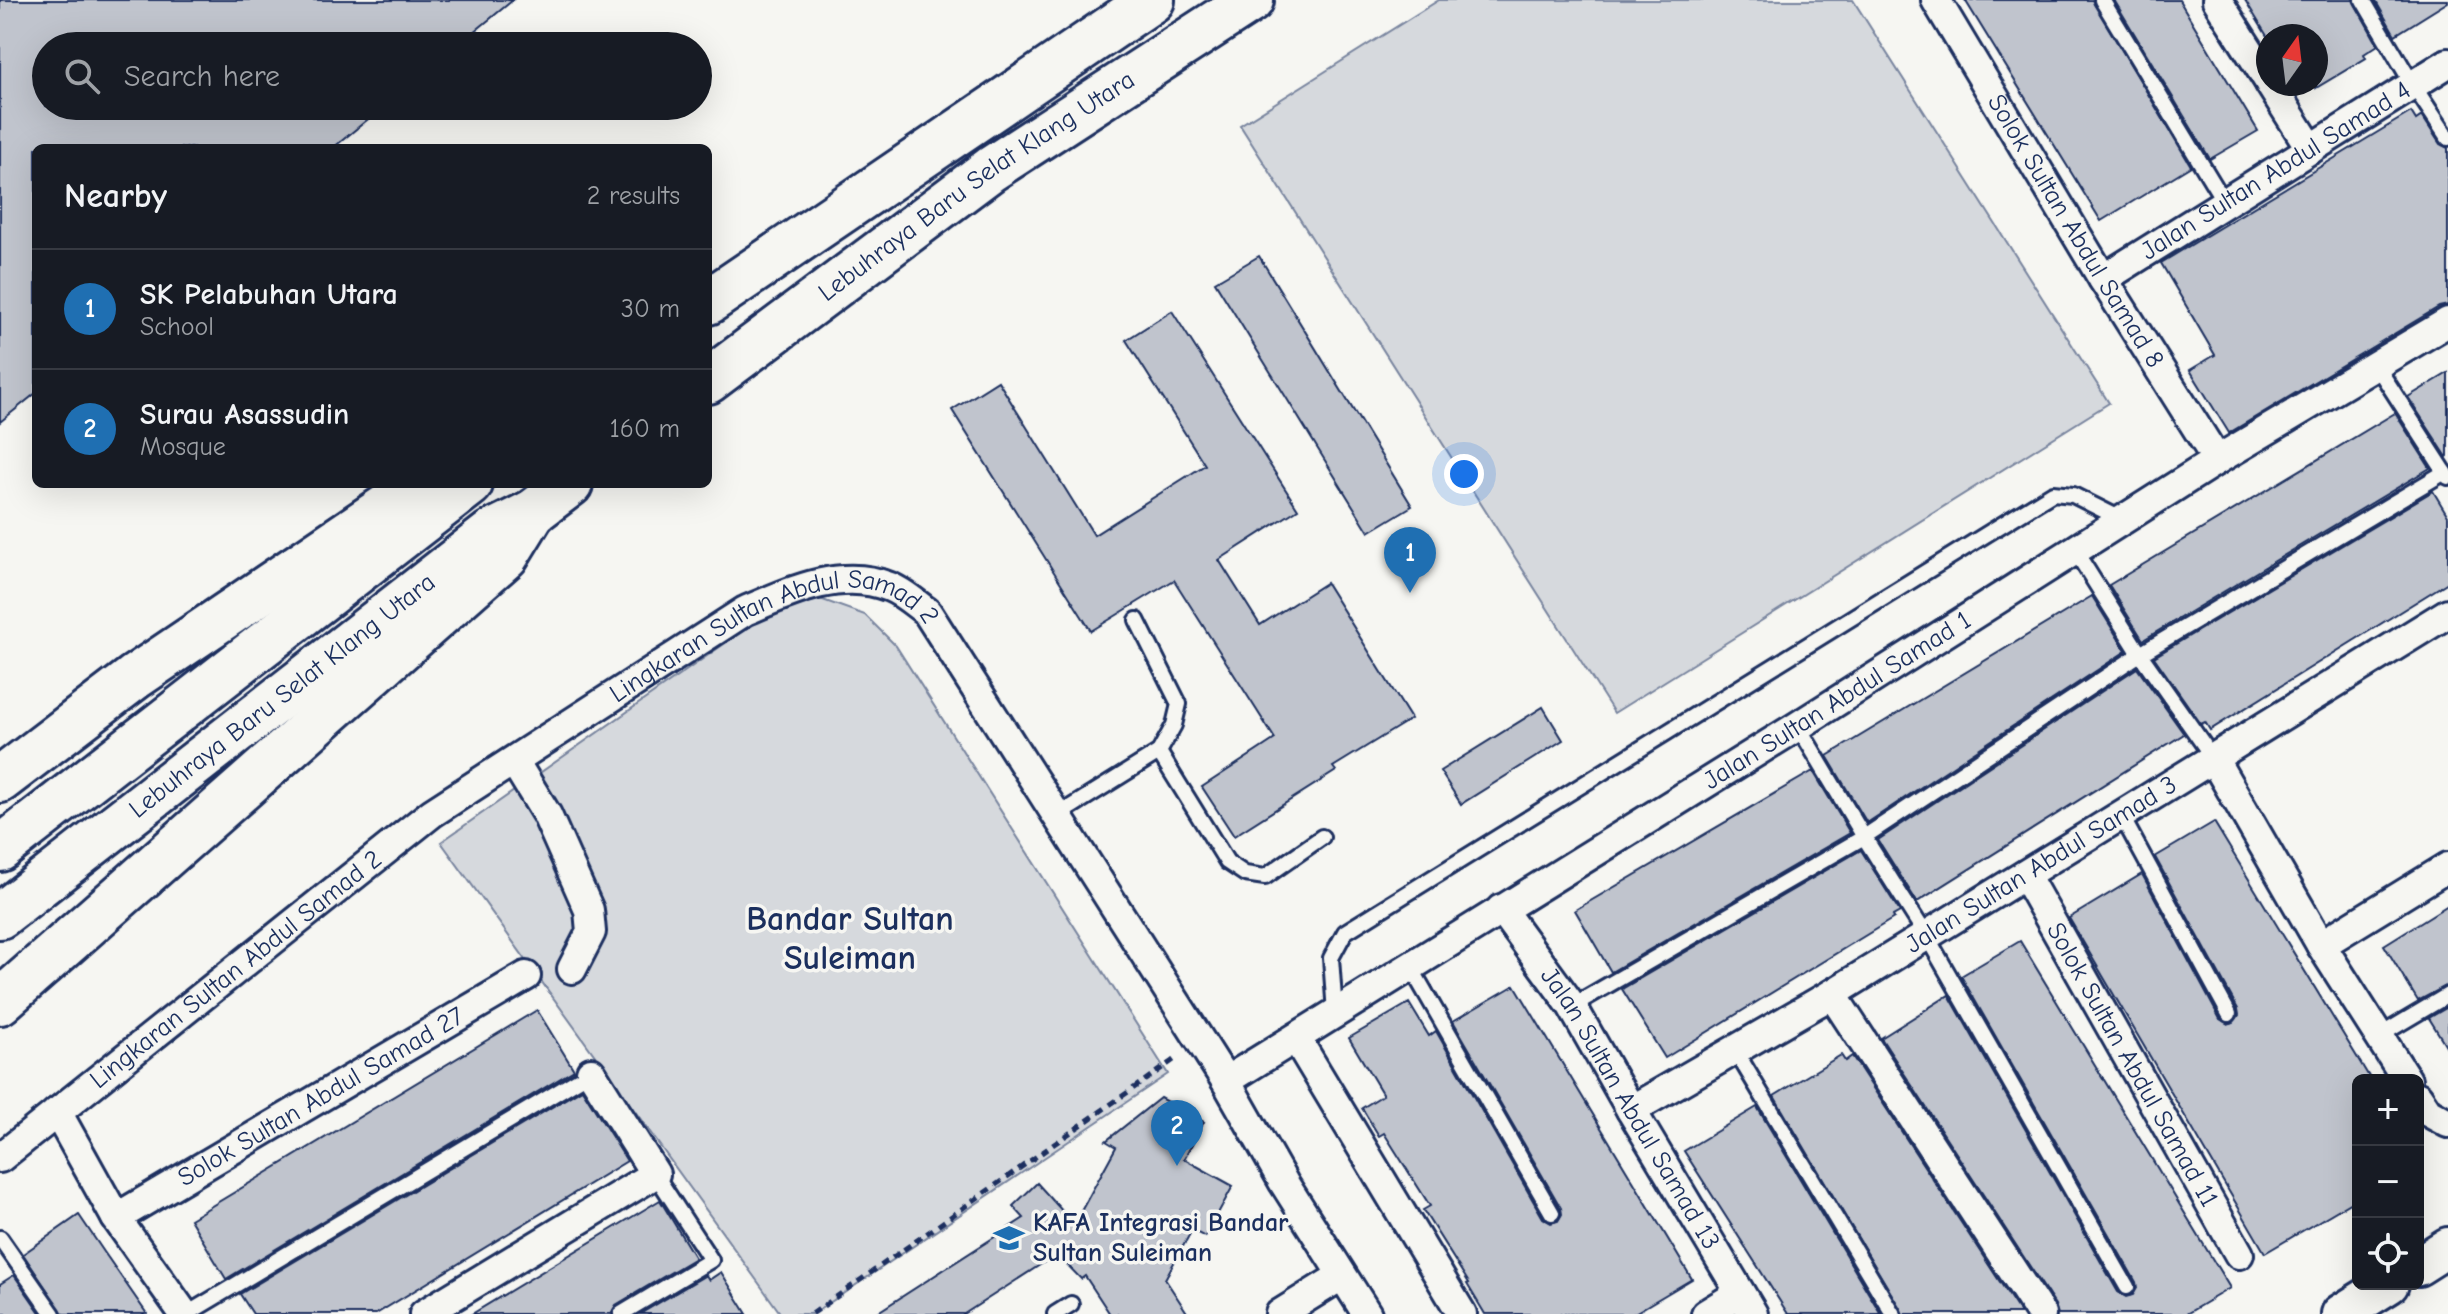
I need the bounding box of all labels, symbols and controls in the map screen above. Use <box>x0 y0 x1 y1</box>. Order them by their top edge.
north arrow <box>2256 24 2328 96</box>
search box <box>32 32 712 120</box>
icon: search <box>60 54 104 98</box>
text: Search here <box>124 59 280 94</box>
street label: Lebuhraya Baru Selat Klang Utara <box>813 65 1140 308</box>
street label: Jalan Sultan Abdul Samad 4 <box>2136 75 2416 266</box>
street label: Solok Sultan Abdul Samad 8 <box>1981 89 2170 373</box>
text: Nearby <box>64 176 167 216</box>
text: 2 results <box>587 181 680 211</box>
text: SK Pelabuhan Utara <box>140 277 398 312</box>
text: 1 <box>85 294 95 324</box>
text: 30 m <box>621 294 680 324</box>
text: School <box>140 312 214 342</box>
text: Surau Asassudin <box>140 397 349 432</box>
text: 2 <box>84 414 96 444</box>
text: 160 m <box>610 414 680 444</box>
text: Mosque <box>140 432 226 462</box>
your location <box>1444 454 1484 494</box>
pin: 1 <box>1384 527 1436 593</box>
street label: Lingkaran Sultan Abdul Samad 2 <box>604 564 946 709</box>
street label: Lebuhraya Baru Selat Klang Utara <box>123 567 441 824</box>
street label: Jalan Sultan Abdul Samad 1 <box>1698 605 1976 796</box>
street label: Jalan Sultan Abdul Samad 3 <box>1900 770 2182 960</box>
street label: Lingkaran Sultan Abdul Samad 2 <box>84 844 388 1095</box>
district label: Bandar Sultan Suleiman <box>746 899 954 978</box>
street label: Solok Sultan Abdul Samad 11 <box>2040 917 2224 1212</box>
street label: Jalan Sultan Abdul Samad 13 <box>1534 962 1726 1255</box>
street label: Solok Sultan Abdul Samad 27 <box>173 1001 469 1193</box>
map controls <box>2352 1074 2424 1290</box>
button: + <box>2352 1074 2424 1146</box>
pin: 2 <box>1151 1100 1203 1166</box>
button: − <box>2352 1146 2424 1218</box>
place label: KAFA Integrasi Bandar Sultan Suleiman <box>1033 1208 1289 1268</box>
button: locate <box>2352 1218 2424 1290</box>
school or university icon: KAFA Integrasi Bandar Sultan Suleiman <box>992 1221 1026 1255</box>

